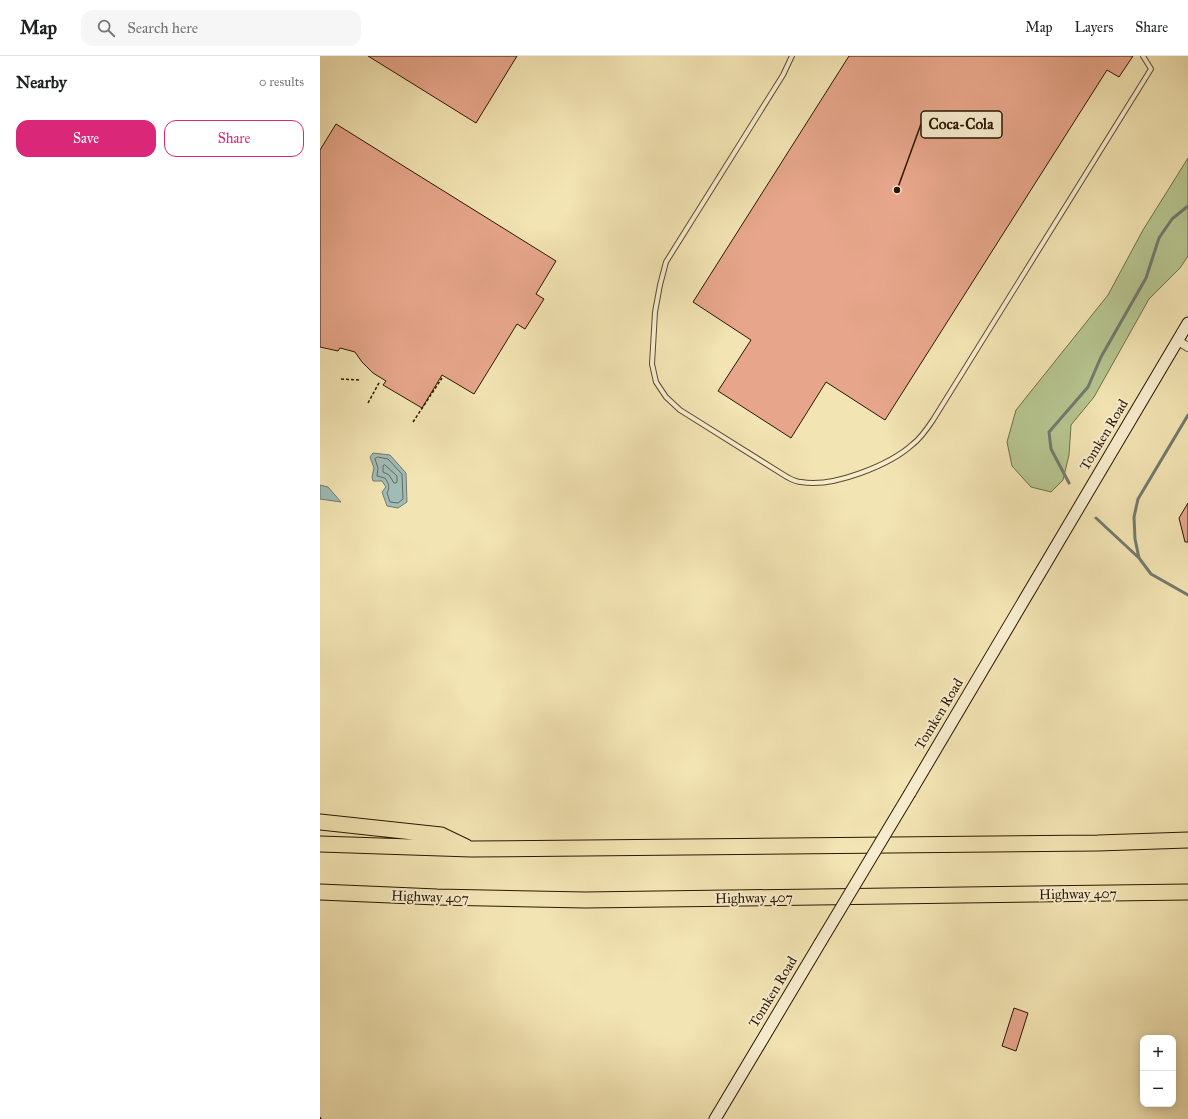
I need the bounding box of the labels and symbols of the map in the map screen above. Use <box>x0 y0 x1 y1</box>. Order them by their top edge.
callout: Coca-Cola <box>921 111 1002 138</box>
text: Coca-Cola <box>929 115 994 133</box>
street label: Tomken Road <box>1076 396 1132 474</box>
street label: Tomken Road <box>911 675 967 753</box>
street label: Highway 407 <box>1039 885 1117 903</box>
street label: Highway 407 <box>391 887 469 907</box>
street label: Highway 407 <box>715 889 793 907</box>
street label: Tomken Road <box>745 953 801 1031</box>

